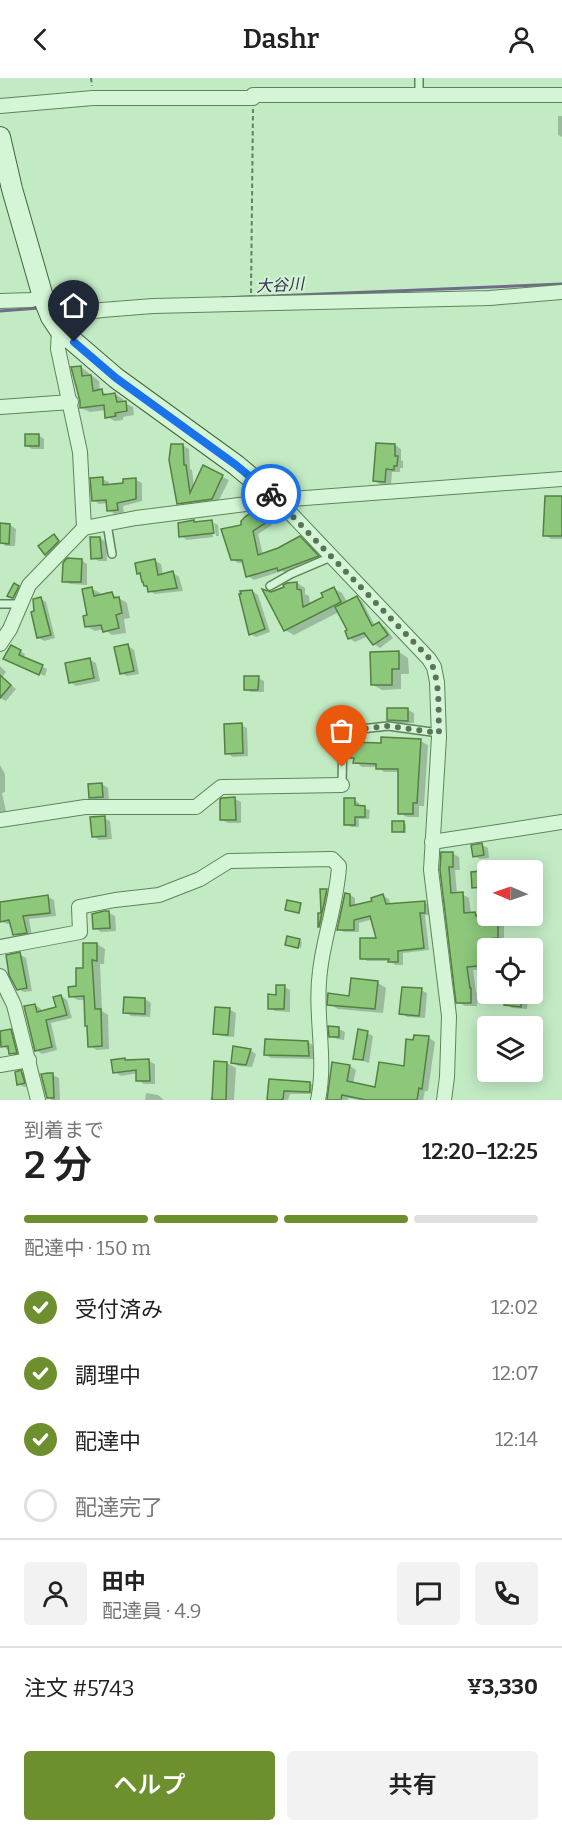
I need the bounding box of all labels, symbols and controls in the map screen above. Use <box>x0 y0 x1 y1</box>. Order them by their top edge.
icon: back <box>24 23 57 56</box>
text: Dashr <box>243 23 319 55</box>
icon: person <box>505 23 538 56</box>
water label: 大谷川 <box>256 274 306 296</box>
pin <box>48 280 99 342</box>
icon: home <box>57 289 90 322</box>
courier <box>241 464 301 524</box>
icon: bike <box>255 478 288 511</box>
pin <box>316 705 367 767</box>
icon: bag <box>325 714 358 747</box>
north arrow <box>477 860 543 926</box>
map controls <box>477 860 543 1082</box>
button: locate <box>477 938 543 1004</box>
button: layers <box>477 1016 543 1082</box>
text: 到着まで <box>24 1118 104 1142</box>
text: 12:20–12:25 <box>422 1138 538 1165</box>
text: 2 分 <box>24 1142 92 1188</box>
text: 配達中 · 150 m <box>24 1236 151 1260</box>
icon: check <box>24 1291 57 1324</box>
text: 12:02 <box>491 1295 538 1319</box>
text: 受付済み <box>75 1296 163 1323</box>
icon: check <box>24 1357 57 1390</box>
text: 12:07 <box>492 1361 538 1385</box>
text: 調理中 <box>75 1362 141 1389</box>
icon: check <box>24 1423 57 1456</box>
text: 12:14 <box>495 1427 538 1451</box>
text: 配達中 <box>75 1428 141 1455</box>
text: 配達完了 <box>75 1494 163 1521</box>
button: person <box>24 1562 87 1625</box>
button: chat <box>397 1562 460 1625</box>
button: phone <box>475 1562 538 1625</box>
text: 田中 <box>102 1568 146 1595</box>
text: 配達員 · 4.9 <box>102 1599 201 1623</box>
text: ¥3,330 <box>467 1673 538 1700</box>
text: 注文 #5743 <box>24 1675 135 1702</box>
button: ヘルプ <box>24 1751 275 1820</box>
button: 共有 <box>287 1751 538 1820</box>

